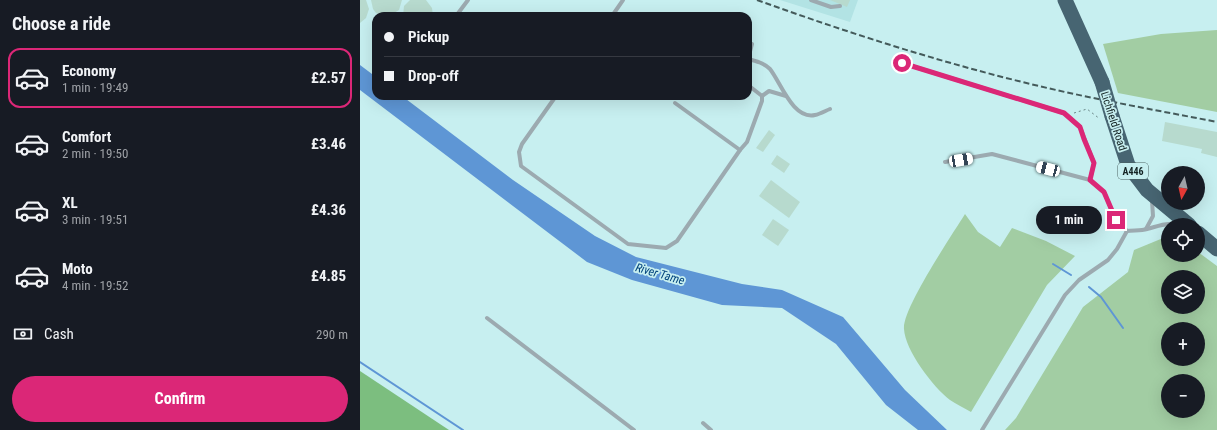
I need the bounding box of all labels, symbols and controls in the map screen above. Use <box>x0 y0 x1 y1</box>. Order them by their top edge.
text: Choose a ride <box>12 13 111 34</box>
text: Pickup <box>408 28 449 46</box>
route start <box>893 54 911 72</box>
icon: car <box>14 60 50 96</box>
text: Economy <box>62 62 116 80</box>
text: Drop-off <box>408 67 459 85</box>
text: £2.57 <box>311 69 346 87</box>
text: 1 min · 19:49 <box>62 80 128 95</box>
street label: Lichfield Road <box>1098 90 1129 152</box>
icon: car <box>14 126 50 162</box>
text: Comfort <box>62 128 111 146</box>
text: £3.46 <box>311 135 346 153</box>
text: 2 min · 19:50 <box>62 146 128 161</box>
car <box>948 152 974 168</box>
car <box>1035 160 1061 178</box>
road number: A446 <box>1118 163 1148 179</box>
north arrow <box>1161 166 1205 210</box>
map controls <box>1161 166 1205 418</box>
icon: car <box>14 192 50 228</box>
text: XL <box>62 194 78 212</box>
text: £4.36 <box>311 201 346 219</box>
callout: 1 min <box>1036 206 1102 234</box>
route end <box>1107 211 1125 229</box>
text: 3 min · 19:51 <box>62 212 128 227</box>
text: 1 min <box>1055 212 1083 227</box>
button: locate <box>1161 218 1205 262</box>
icon: car <box>14 258 50 294</box>
text: Moto <box>62 260 93 278</box>
water label: River Tame <box>634 260 687 288</box>
text: £4.85 <box>311 267 346 285</box>
button: layers <box>1161 270 1205 314</box>
text: 4 min · 19:52 <box>62 278 128 293</box>
button: + <box>1161 322 1205 366</box>
icon: cash <box>12 323 34 345</box>
text: Cash <box>44 325 74 343</box>
text: 290 m <box>316 327 348 342</box>
button: − <box>1161 374 1205 418</box>
button: Confirm <box>12 376 348 422</box>

